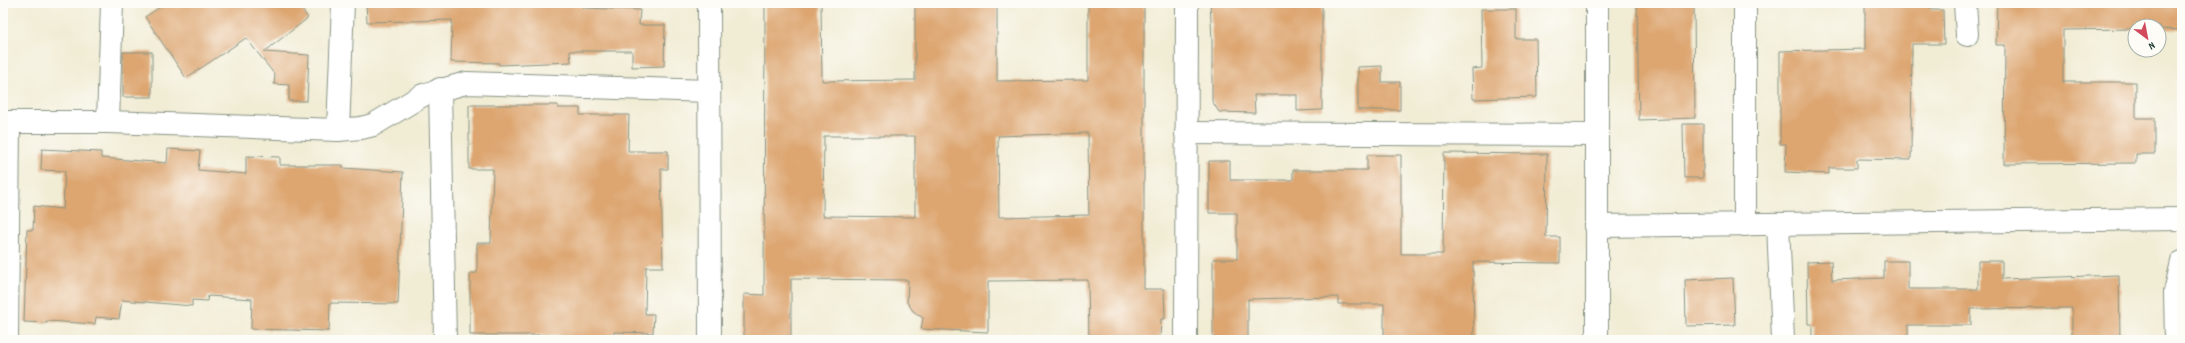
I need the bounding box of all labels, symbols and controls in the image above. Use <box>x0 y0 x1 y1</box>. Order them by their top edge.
north arrow <box>2127 18 2167 58</box>
text: N <box>2144 37 2158 53</box>

